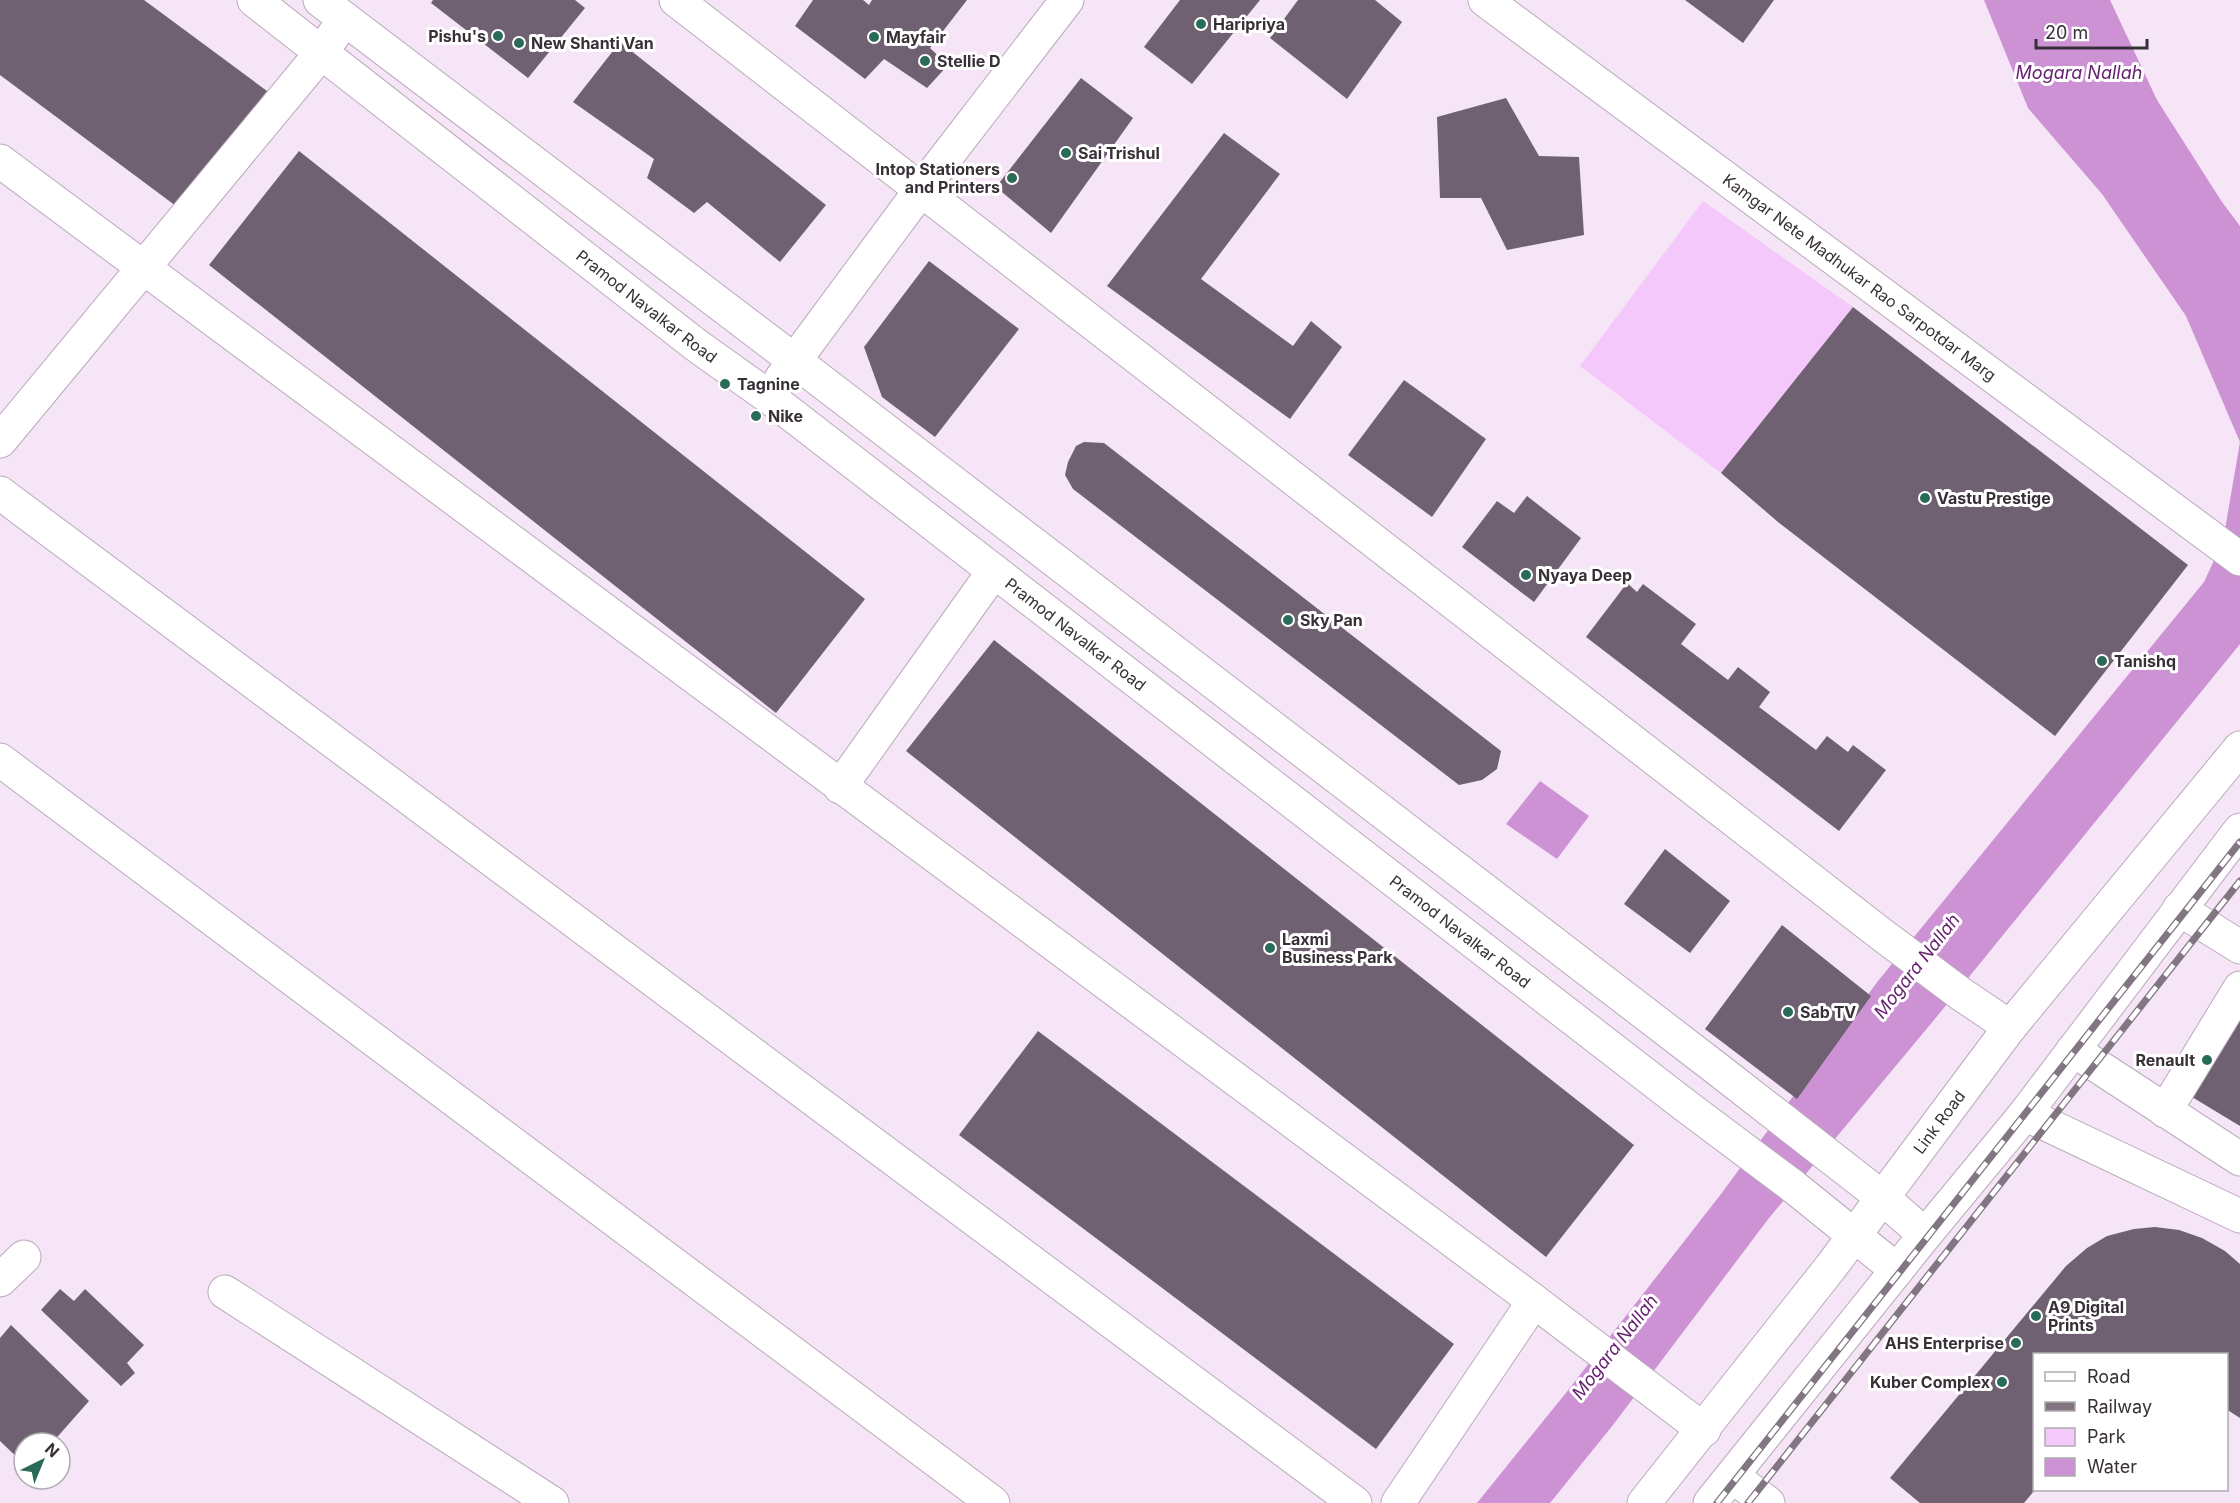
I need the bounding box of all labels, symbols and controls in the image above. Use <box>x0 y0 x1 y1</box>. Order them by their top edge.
scale bar <box>2036 12 2147 50</box>
place label: Haripriya <box>1213 14 1285 34</box>
marker: Haripriya <box>1194 17 1208 31</box>
text: 20 m <box>2045 22 2088 43</box>
place label: Pishu's <box>428 26 486 46</box>
place label: Mayfair <box>886 27 946 47</box>
marker: Pishu's <box>491 29 505 43</box>
marker: Mayfair <box>867 30 881 44</box>
place label: New Shanti Van <box>531 33 654 53</box>
marker: New Shanti Van <box>512 36 526 50</box>
place label: Stellie D <box>937 51 1001 71</box>
marker: Stellie D <box>918 54 932 68</box>
water label: Mogara Nallah <box>2016 62 2142 83</box>
place label: Sai Trishul <box>1078 143 1160 163</box>
marker: Sai Trishul <box>1059 146 1073 160</box>
place label: Intop Stationers and Printers <box>875 159 1000 197</box>
street label: Kamgar Nete Madhukar Rao Sarpotdar Marg <box>1719 169 2000 385</box>
marker: Intop Stationers and Printers <box>1005 171 1019 185</box>
street label: Pramod Navalkar Road <box>572 245 721 367</box>
place label: Tagnine <box>737 374 800 394</box>
marker: Tagnine <box>718 377 732 391</box>
place label: Nike <box>768 406 803 426</box>
marker: Nike <box>749 409 763 423</box>
place label: Vastu Prestige <box>1937 488 2051 508</box>
marker: Vastu Prestige <box>1918 491 1932 505</box>
place label: Nyaya Deep <box>1538 565 1632 585</box>
marker: Nyaya Deep <box>1519 568 1533 582</box>
street label: Pramod Navalkar Road <box>1001 573 1150 695</box>
place label: Sky Pan <box>1300 610 1363 630</box>
marker: Sky Pan <box>1281 613 1295 627</box>
place label: Tanishq <box>2114 651 2176 671</box>
marker: Tanishq <box>2095 654 2109 668</box>
street label: Pramod Navalkar Road <box>1386 871 1535 992</box>
water label: Mogara Nallah <box>1869 909 1964 1022</box>
place label: Laxmi Business Park <box>1282 929 1393 967</box>
marker: Laxmi Business Park <box>1263 941 1277 955</box>
place label: Sab TV <box>1800 1002 1856 1022</box>
marker: Sab TV <box>1781 1005 1795 1019</box>
place label: Renault <box>2136 1050 2195 1070</box>
marker: Renault <box>2200 1053 2214 1067</box>
street label: Link Road <box>1909 1086 1969 1158</box>
water label: Mogara Nallah <box>1567 1290 1662 1403</box>
place label: A9 Digital Prints <box>2048 1297 2124 1335</box>
marker: A9 Digital Prints <box>2029 1309 2043 1323</box>
place label: AHS Enterprise <box>1885 1333 2004 1353</box>
marker: AHS Enterprise <box>2009 1336 2023 1350</box>
legend <box>2033 1353 2228 1491</box>
text: Road <box>2087 1366 2130 1387</box>
place label: Kuber Complex <box>1870 1372 1990 1392</box>
marker: Kuber Complex <box>1995 1375 2009 1389</box>
text: Railway <box>2087 1396 2152 1417</box>
text: Park <box>2087 1426 2126 1447</box>
north arrow <box>12 1431 72 1491</box>
text: N <box>41 1439 64 1462</box>
text: Water <box>2087 1456 2137 1477</box>

